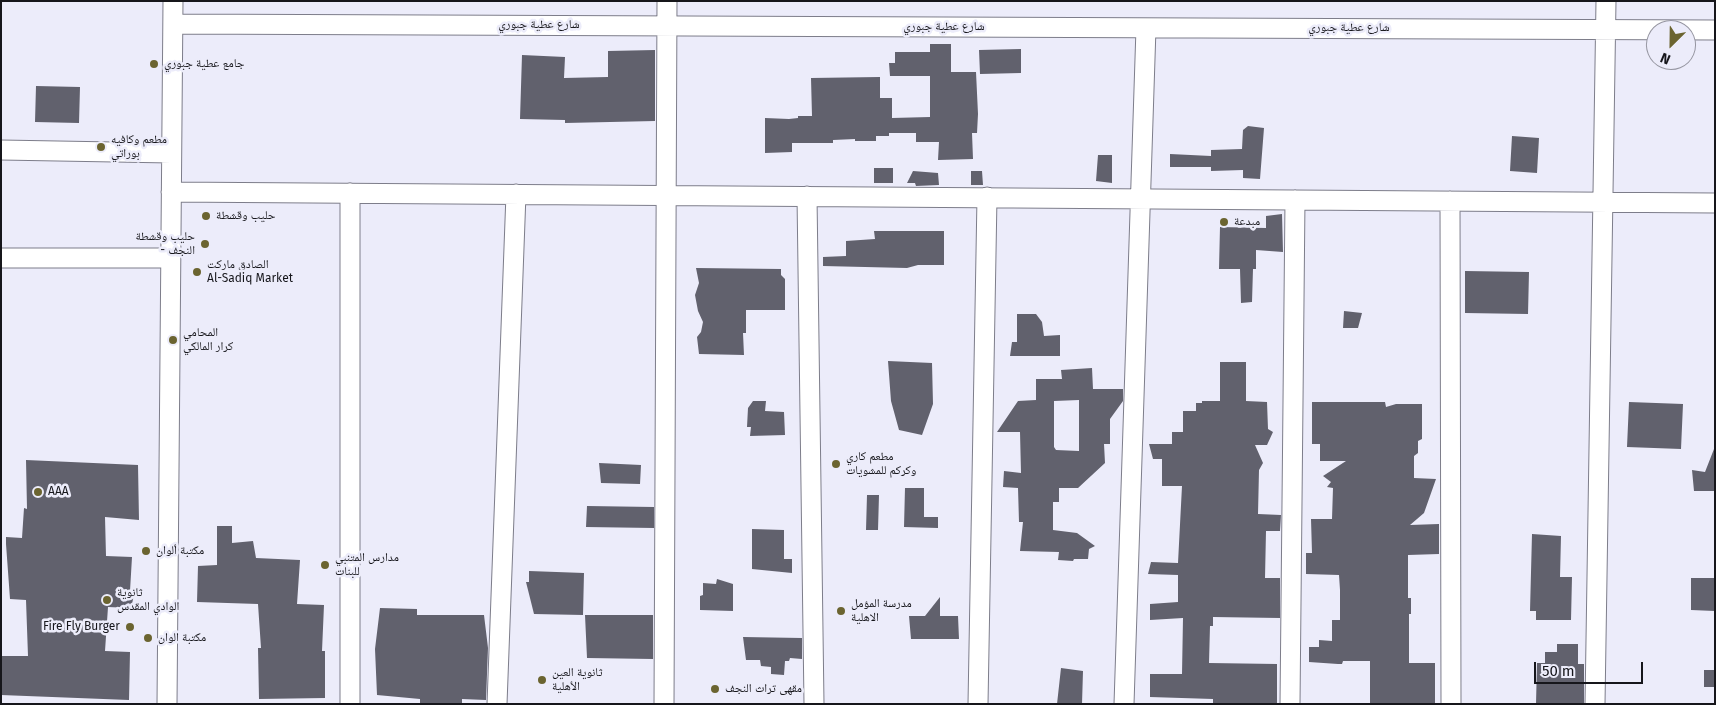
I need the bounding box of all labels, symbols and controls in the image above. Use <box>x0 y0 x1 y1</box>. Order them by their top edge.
street label: شارع عطية جبوري <box>498 18 580 32</box>
street label: شارع عطية جبوري <box>903 20 985 34</box>
north arrow <box>1646 20 1696 70</box>
street label: شارع عطية جبوري <box>1308 21 1390 35</box>
text: N <box>1658 49 1673 68</box>
place label: جامع عطية جبوري <box>164 57 244 71</box>
marker: جامع عطية جبوري <box>148 58 160 70</box>
place label: مطعم وكافيه بوراتي <box>111 133 167 161</box>
marker: مطعم وكافيه بوراتي <box>95 141 107 153</box>
place label: حليب وقشطة <box>216 209 275 223</box>
marker: حليب وقشطة <box>200 210 212 222</box>
place label: مبدعة <box>1234 215 1260 229</box>
marker: مبدعة <box>1218 216 1230 228</box>
place label: حليب وقشطة - النجف <box>136 230 195 258</box>
marker: حليب وقشطة - النجف <box>199 238 211 250</box>
place label: الصادق ماركت Al-Sadiq Market <box>207 258 293 286</box>
marker: الصادق ماركت Al-Sadiq Market <box>191 266 203 278</box>
place label: المحامي كرار المالكي <box>183 326 233 354</box>
marker: المحامي كرار المالكي <box>167 334 179 346</box>
place label: مطعم كاري وكركم للمشويات <box>846 450 916 478</box>
marker: مطعم كاري وكركم للمشويات <box>830 458 842 470</box>
place label: AAA <box>48 485 69 499</box>
marker: AAA <box>32 486 44 498</box>
place label: مكتبة ألوان <box>156 544 204 558</box>
marker: مكتبة ألوان <box>140 545 152 557</box>
place label: مدارس المتنبي للبنات <box>335 551 399 579</box>
marker: مدارس المتنبي للبنات <box>319 559 331 571</box>
place label: ثانوية الوادي المقدس <box>117 586 179 614</box>
marker: ثانوية الوادي المقدس <box>101 594 113 606</box>
place label: مدرسة المؤمل الاهلية <box>851 597 912 625</box>
marker: مدرسة المؤمل الاهلية <box>835 605 847 617</box>
place label: Fire Fly Burger <box>43 620 120 634</box>
marker: Fire Fly Burger <box>124 621 136 633</box>
place label: مكتبة الوان <box>158 631 206 645</box>
marker: مكتبة الوان <box>142 632 154 644</box>
scale bar <box>1536 652 1645 684</box>
text: 50 m <box>1542 662 1575 680</box>
place label: ثانوية العين الأهلية <box>552 666 602 694</box>
marker: ثانوية العين الأهلية <box>536 674 548 686</box>
place label: مقهى تراث النجف <box>725 682 802 696</box>
marker: مقهى تراث النجف <box>709 683 721 695</box>

